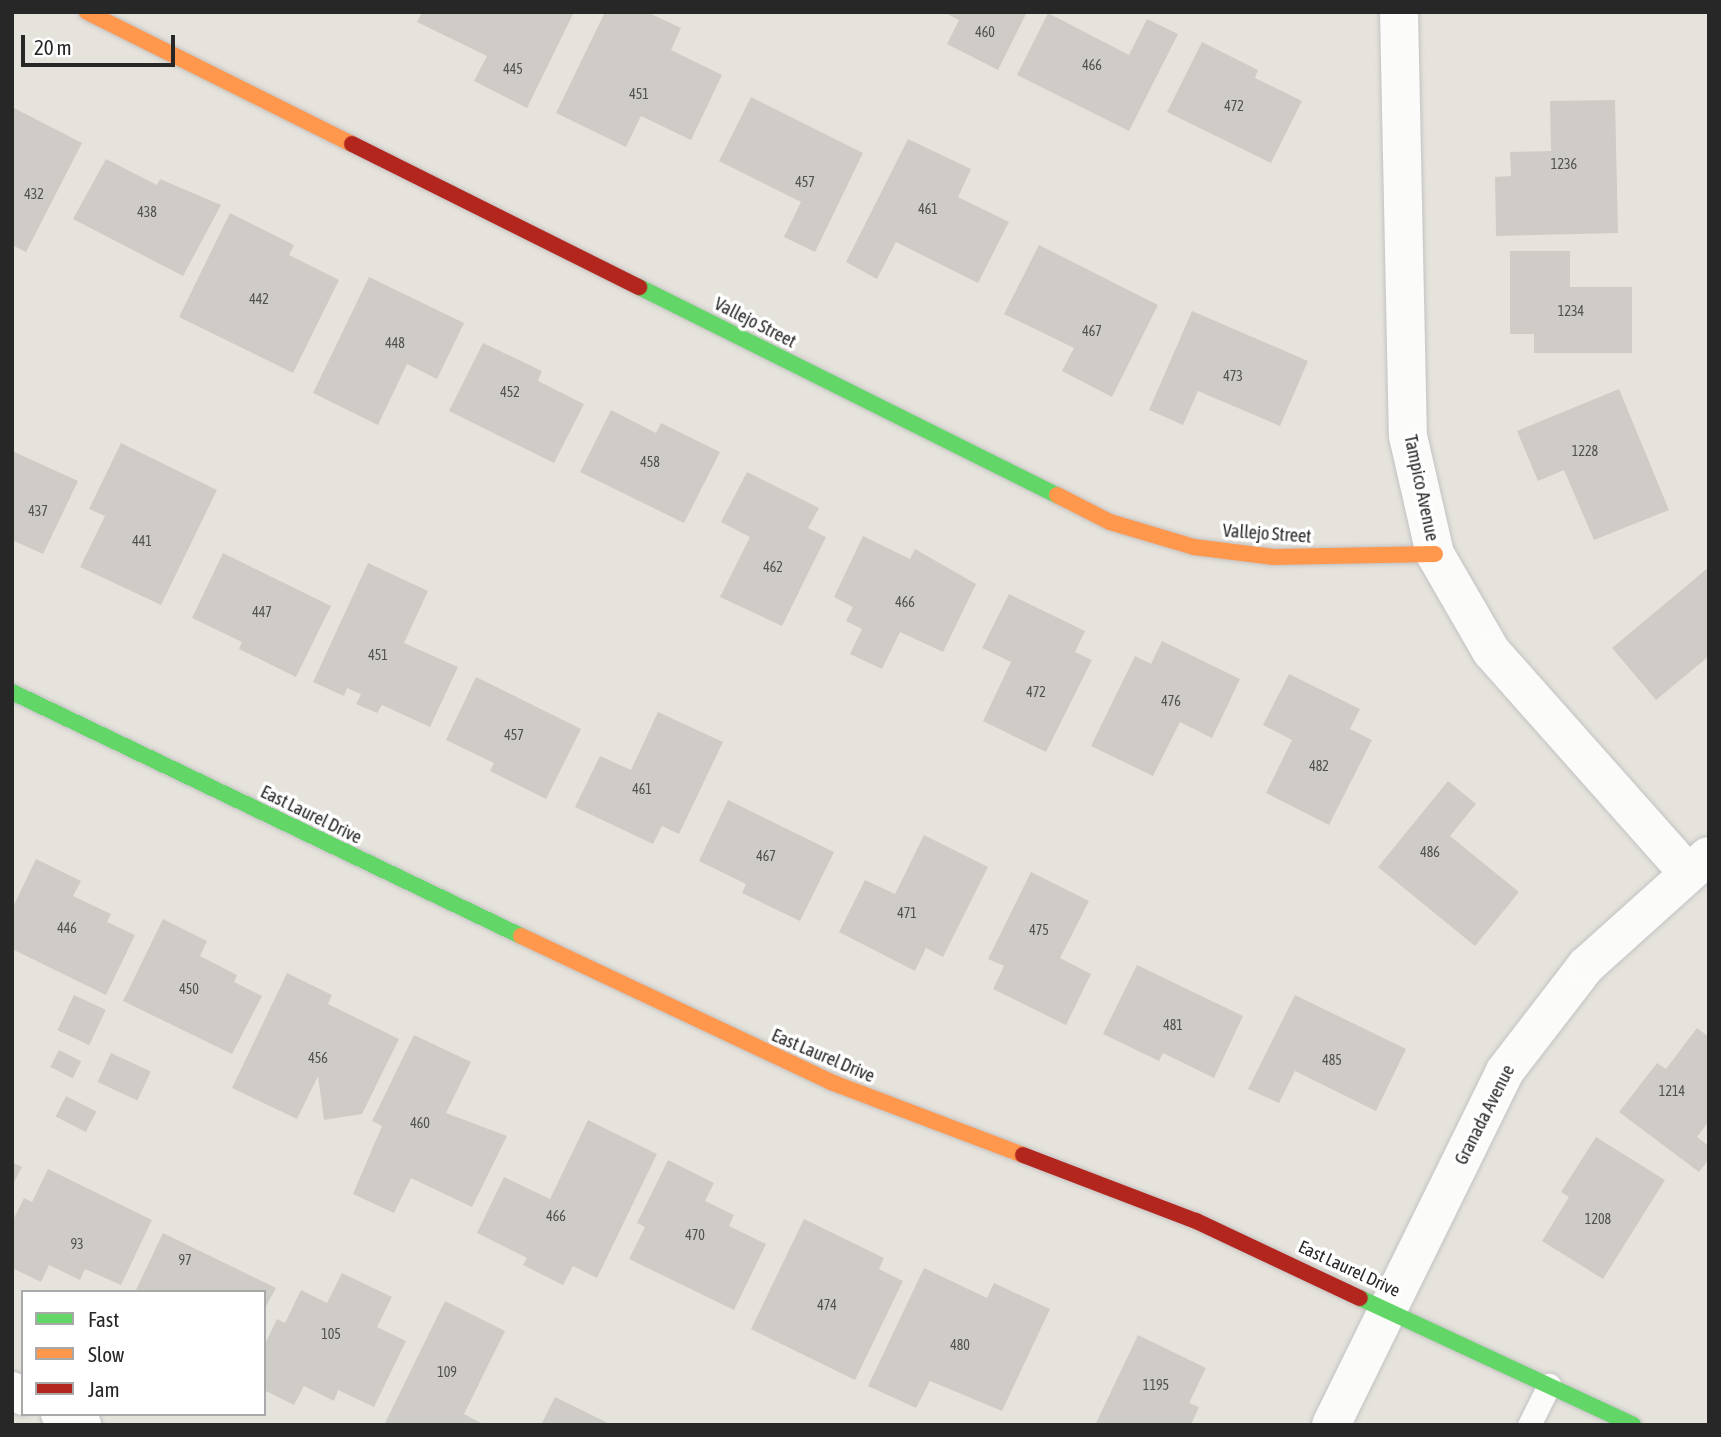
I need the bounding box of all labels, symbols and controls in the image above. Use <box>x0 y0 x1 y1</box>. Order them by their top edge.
scale bar <box>24 21 178 65</box>
house number: 460 <box>975 24 995 40</box>
text: 20 m <box>34 35 72 59</box>
house number: 466 <box>1082 57 1102 73</box>
house number: 445 <box>503 61 523 77</box>
house number: 451 <box>629 86 649 102</box>
house number: 472 <box>1224 98 1244 114</box>
house number: 1236 <box>1551 156 1577 172</box>
house number: 457 <box>795 174 815 190</box>
house number: 432 <box>24 186 44 202</box>
house number: 461 <box>918 201 938 217</box>
house number: 438 <box>137 204 157 220</box>
house number: 442 <box>249 291 269 307</box>
street label: Vallejo Street <box>711 293 799 353</box>
house number: 1234 <box>1558 303 1584 319</box>
house number: 467 <box>1082 323 1102 339</box>
house number: 448 <box>385 335 405 351</box>
house number: 473 <box>1223 368 1243 384</box>
house number: 452 <box>500 384 520 400</box>
street label: Tampico Avenue <box>1399 433 1443 543</box>
house number: 1228 <box>1572 443 1598 459</box>
house number: 458 <box>640 454 660 470</box>
house number: 437 <box>28 503 48 519</box>
street label: Vallejo Street <box>1222 520 1312 548</box>
house number: 441 <box>132 533 152 549</box>
house number: 462 <box>763 559 783 575</box>
house number: 466 <box>895 594 915 610</box>
house number: 447 <box>252 604 272 620</box>
house number: 451 <box>368 647 388 663</box>
house number: 472 <box>1026 684 1046 700</box>
house number: 476 <box>1161 693 1181 709</box>
house number: 457 <box>504 727 524 743</box>
house number: 482 <box>1309 758 1329 774</box>
street label: East Laurel Drive <box>257 781 365 849</box>
house number: 461 <box>632 781 652 797</box>
house number: 486 <box>1420 844 1440 860</box>
house number: 467 <box>756 848 776 864</box>
house number: 471 <box>897 905 917 921</box>
house number: 446 <box>57 920 77 936</box>
house number: 475 <box>1029 922 1049 938</box>
house number: 450 <box>179 981 199 997</box>
house number: 481 <box>1163 1017 1183 1033</box>
street label: East Laurel Drive <box>768 1025 878 1087</box>
house number: 456 <box>308 1050 328 1066</box>
house number: 485 <box>1322 1052 1342 1068</box>
street label: Granada Avenue <box>1451 1061 1519 1169</box>
house number: 1214 <box>1659 1083 1685 1099</box>
house number: 460 <box>410 1115 430 1131</box>
house number: 466 <box>546 1208 566 1224</box>
house number: 1208 <box>1585 1211 1611 1227</box>
house number: 470 <box>685 1227 705 1243</box>
house number: 93 <box>70 1236 84 1252</box>
street label: East Laurel Drive <box>1295 1236 1403 1302</box>
house number: 97 <box>178 1252 192 1268</box>
legend <box>21 1290 266 1416</box>
house number: 474 <box>817 1297 837 1313</box>
text: Fast <box>88 1307 119 1331</box>
house number: 105 <box>321 1326 341 1342</box>
house number: 480 <box>950 1337 970 1353</box>
text: Slow <box>88 1342 124 1366</box>
house number: 109 <box>437 1364 457 1380</box>
text: Jam <box>88 1377 120 1401</box>
house number: 1195 <box>1143 1377 1169 1393</box>

